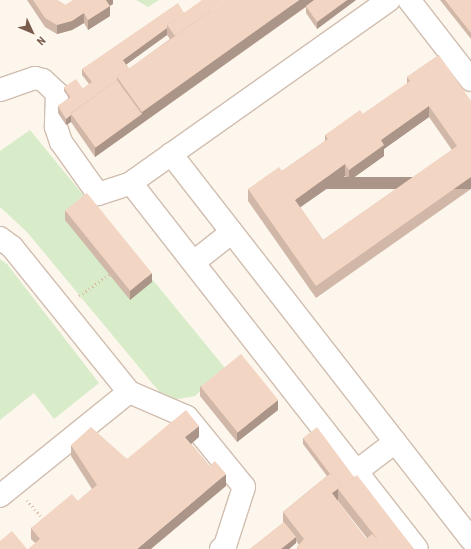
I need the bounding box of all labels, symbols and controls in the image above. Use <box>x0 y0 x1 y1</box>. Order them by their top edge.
north arrow <box>12 12 52 52</box>
text: N <box>34 34 48 48</box>

